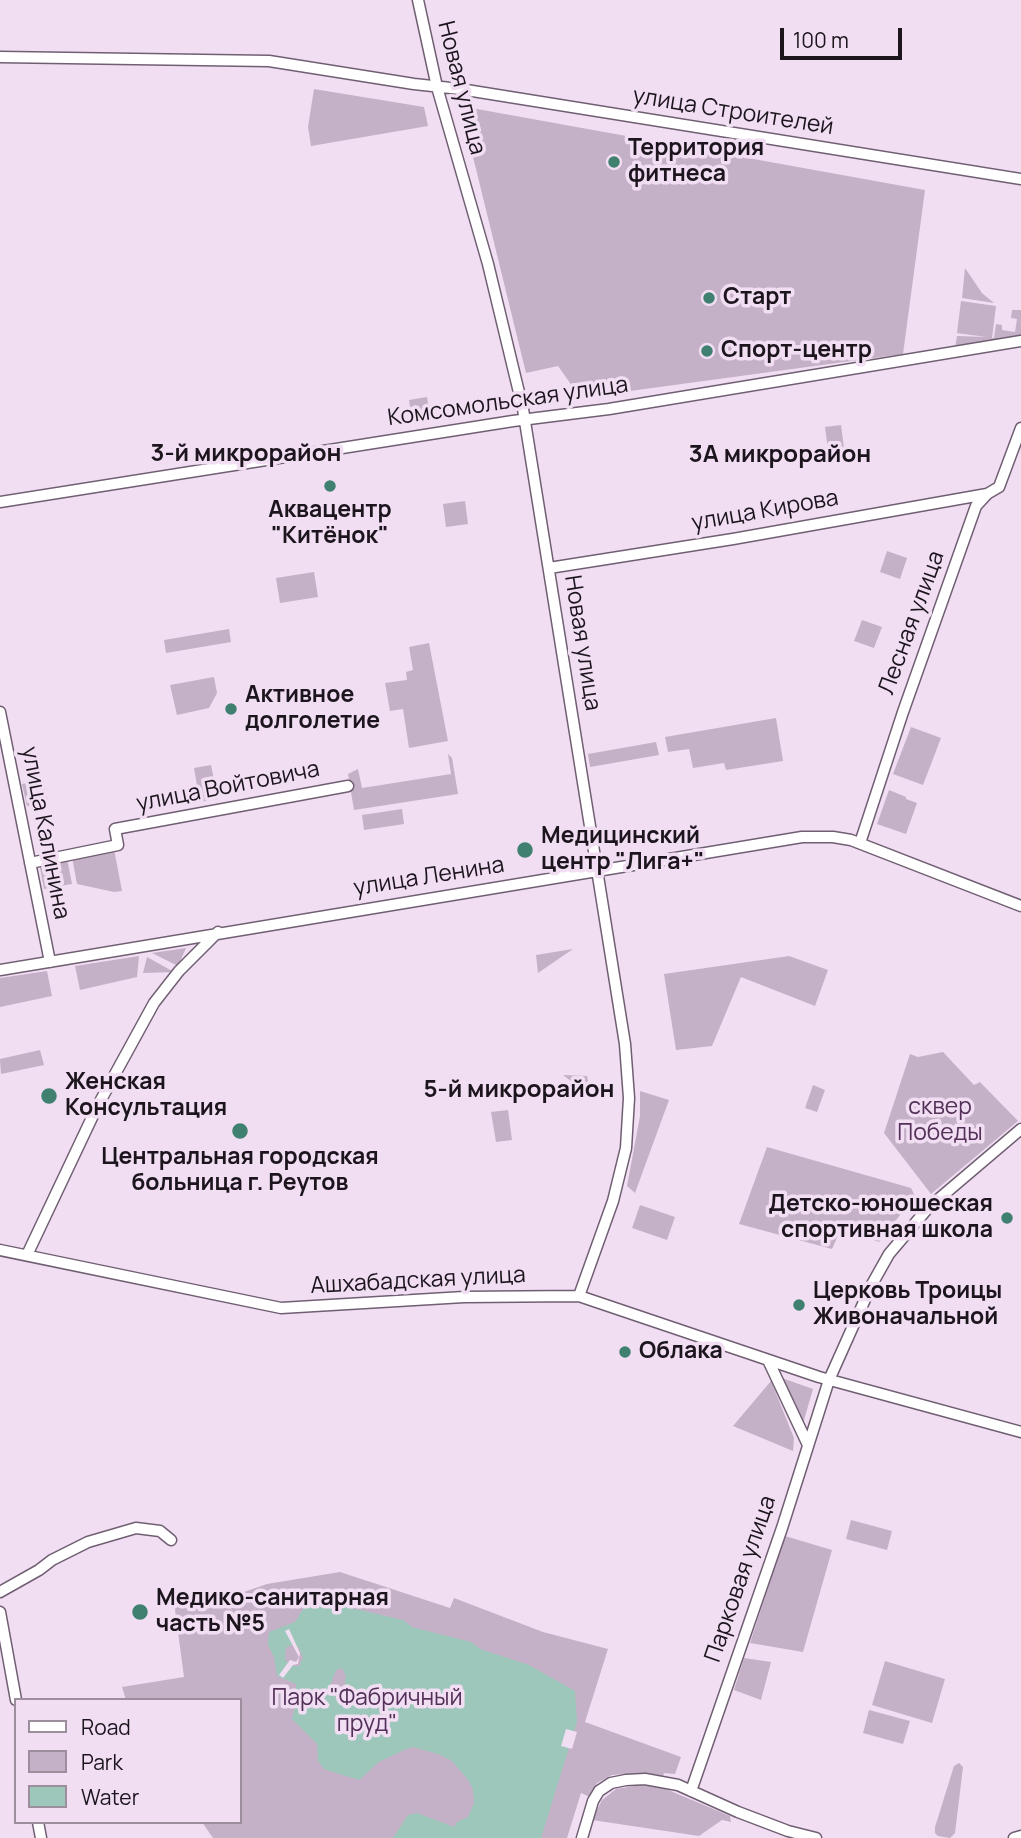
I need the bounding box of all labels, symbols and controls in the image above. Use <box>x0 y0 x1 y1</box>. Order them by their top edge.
scale bar <box>783 14 906 58</box>
street label: Новая улица <box>431 18 491 158</box>
text: 100 m <box>793 26 849 54</box>
street label: улица Строителей <box>631 83 835 141</box>
place label: Территория фитнеса <box>628 135 764 189</box>
marker: Территория фитнеса <box>606 154 622 170</box>
place label: Старт <box>723 284 792 312</box>
marker: Старт <box>701 290 717 306</box>
place label: Спорт-центр <box>721 337 872 365</box>
marker: Спорт-центр <box>699 343 715 359</box>
street label: Комсомольская улица <box>386 371 630 433</box>
district label: 3-й микрорайон <box>151 440 341 468</box>
district label: 3А микрорайон <box>689 441 871 469</box>
marker: Аквацентр "Китёнок" <box>322 478 338 494</box>
street label: улица Кирова <box>689 485 841 537</box>
place label: Аквацентр "Китёнок" <box>268 497 392 551</box>
street label: Лесная улица <box>873 547 951 699</box>
street label: Новая улица <box>558 573 606 713</box>
place label: Активное долголетие <box>245 682 380 736</box>
marker: Активное долголетие <box>223 701 239 717</box>
street label: улица Калинина <box>15 744 75 922</box>
street label: улица Войтовича <box>134 756 322 818</box>
place label: Медицинский центр "Лига+" <box>541 823 704 877</box>
marker: Медицинский центр "Лига+" <box>515 840 535 860</box>
street label: улица Ленина <box>352 851 506 903</box>
place label: Женская Консультация <box>65 1069 227 1123</box>
district label: 5-й микрорайон <box>423 1076 615 1104</box>
marker: Женская Консультация <box>39 1086 59 1106</box>
park label: сквер Победы <box>897 1094 983 1148</box>
marker: Центральная городская больница г. Реутов <box>230 1121 250 1141</box>
place label: Центральная городская больница г. Реутов <box>101 1144 379 1198</box>
place label: Детско-юношеская спортивная школа <box>769 1191 993 1245</box>
marker: Детско-юношеская спортивная школа <box>999 1210 1015 1226</box>
street label: Ашхабадская улица <box>310 1262 526 1300</box>
place label: Церковь Троицы Живоначальной <box>813 1278 1002 1332</box>
marker: Церковь Троицы Живоначальной <box>791 1297 807 1313</box>
place label: Облака <box>639 1338 723 1366</box>
marker: Облака <box>617 1344 633 1360</box>
street label: Парковая улица <box>700 1492 782 1666</box>
place label: Медико-санитарная часть №5 <box>156 1585 389 1639</box>
marker: Медико-санитарная часть №5 <box>130 1602 150 1622</box>
park label: Парк "Фабричный пруд" <box>271 1685 463 1739</box>
legend <box>14 1698 242 1824</box>
text: Road <box>81 1713 131 1741</box>
text: Park <box>81 1748 123 1776</box>
text: Water <box>81 1783 139 1811</box>

